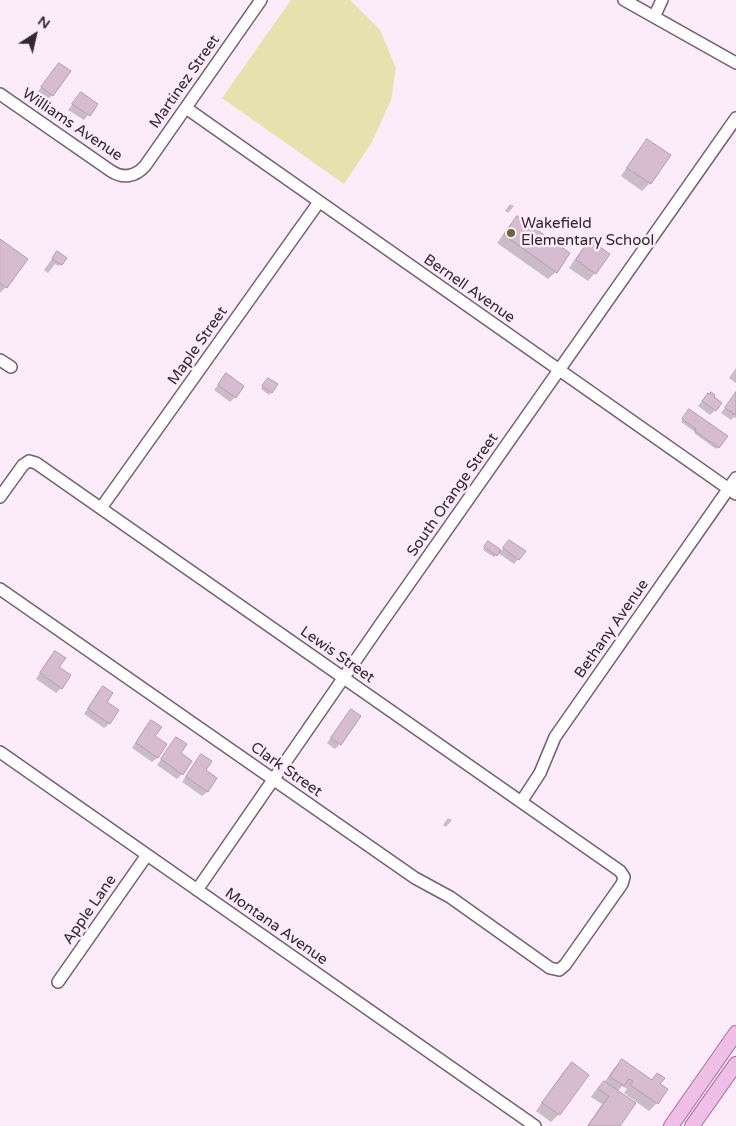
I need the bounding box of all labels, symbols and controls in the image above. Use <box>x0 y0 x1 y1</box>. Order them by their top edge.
north arrow <box>10 10 60 60</box>
text: N <box>34 12 53 32</box>
street label: Martinez Street <box>146 32 224 132</box>
street label: Williams Avenue <box>18 85 126 165</box>
place label: Wakefield Elementary School <box>521 215 654 250</box>
marker: Wakefield Elementary School <box>505 227 517 239</box>
street label: Bernell Avenue <box>420 251 518 327</box>
street label: Maple Street <box>164 303 232 389</box>
street label: South Orange Street <box>404 430 502 560</box>
street label: Bethany Avenue <box>571 576 653 682</box>
street label: Lewis Street <box>296 623 378 687</box>
street label: Clark Street <box>247 739 325 801</box>
street label: Apple Lane <box>59 872 121 948</box>
street label: Montana Avenue <box>221 885 331 969</box>

